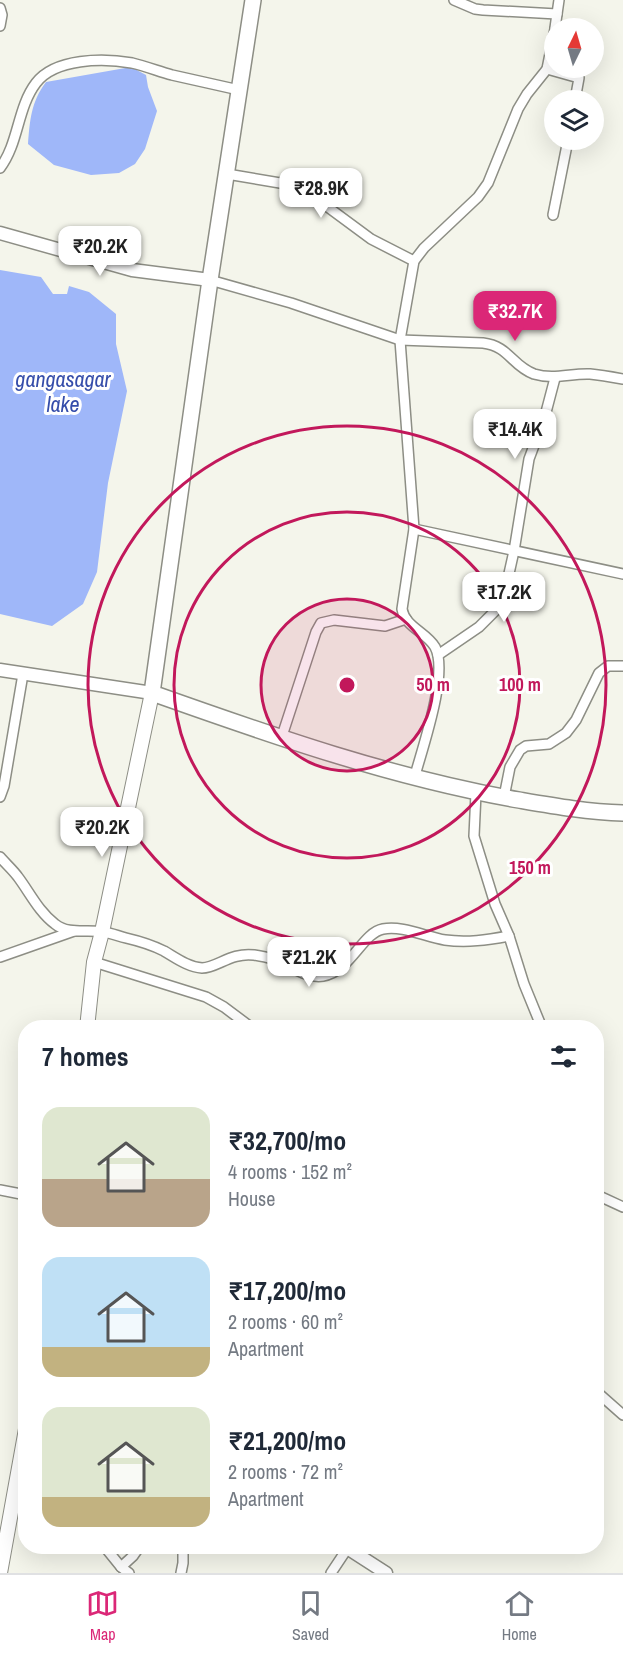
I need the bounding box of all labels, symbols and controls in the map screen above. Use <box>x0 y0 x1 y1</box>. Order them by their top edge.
north arrow <box>544 18 604 78</box>
map controls <box>544 18 604 150</box>
button: layers <box>544 90 604 150</box>
pin: ₹28.9K <box>272 168 370 219</box>
text: ₹28.9K <box>293 174 349 201</box>
pin: ₹20.2K <box>51 226 149 277</box>
text: ₹20.2K <box>72 232 128 259</box>
pin: ₹32.7K <box>466 291 564 342</box>
text: ₹32.7K <box>487 297 543 324</box>
water label: gangasagar lake <box>15 364 112 419</box>
pin: ₹14.4K <box>466 409 564 460</box>
text: ₹14.4K <box>487 415 543 442</box>
pin: ₹17.2K <box>455 572 553 623</box>
text: ₹17.2K <box>476 578 532 605</box>
text: 50 m <box>416 672 450 697</box>
text: 100 m <box>499 672 541 697</box>
centre of rings <box>337 675 357 695</box>
pin: ₹20.2K <box>53 807 151 858</box>
text: ₹20.2K <box>74 813 130 840</box>
text: 150 m <box>509 855 551 880</box>
pin: ₹21.2K <box>260 937 358 988</box>
text: ₹21.2K <box>281 943 337 970</box>
text: 7 homes <box>42 1039 129 1074</box>
icon: filters <box>547 1040 580 1073</box>
text: ₹32,700/mo <box>228 1123 346 1158</box>
icon: home <box>90 1131 162 1203</box>
text: 4 rooms · 152 m² <box>228 1158 352 1185</box>
text: House <box>228 1185 275 1212</box>
text: ₹17,200/mo <box>228 1273 346 1308</box>
icon: home <box>90 1281 162 1353</box>
text: 2 rooms · 60 m² <box>228 1308 343 1335</box>
text: Apartment <box>228 1335 304 1362</box>
text: ₹21,200/mo <box>228 1423 346 1458</box>
icon: home <box>90 1431 162 1503</box>
text: 2 rooms · 72 m² <box>228 1458 343 1485</box>
text: Apartment <box>228 1485 304 1512</box>
tab: Map <box>86 1587 119 1645</box>
tab: Saved <box>292 1587 329 1645</box>
tab: Home <box>502 1587 537 1645</box>

